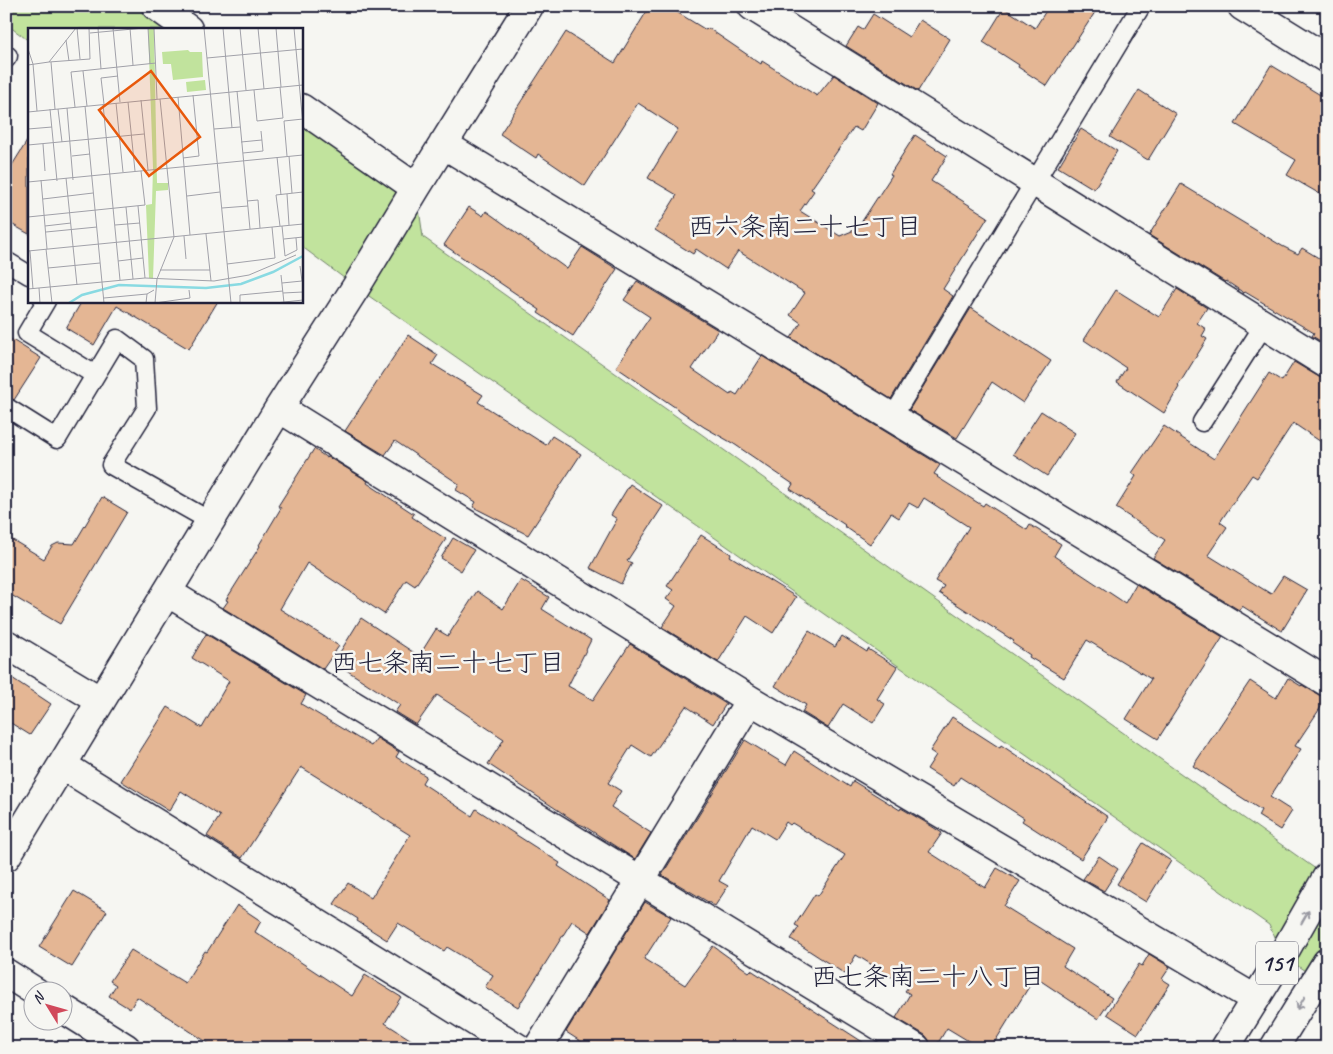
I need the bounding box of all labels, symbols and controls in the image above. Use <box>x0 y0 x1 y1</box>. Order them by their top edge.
inset map <box>28 28 302 302</box>
district label: 西六条南二十七丁目 <box>688 210 922 243</box>
district label: 西七条南二十七丁目 <box>331 646 565 679</box>
one-way arrow <box>1300 910 1310 924</box>
road number: 151 <box>1256 941 1298 984</box>
district label: 西七条南二十八丁目 <box>811 960 1045 993</box>
north arrow <box>22 982 72 1032</box>
text: N <box>29 988 49 1007</box>
one-way arrow <box>1296 996 1306 1010</box>

